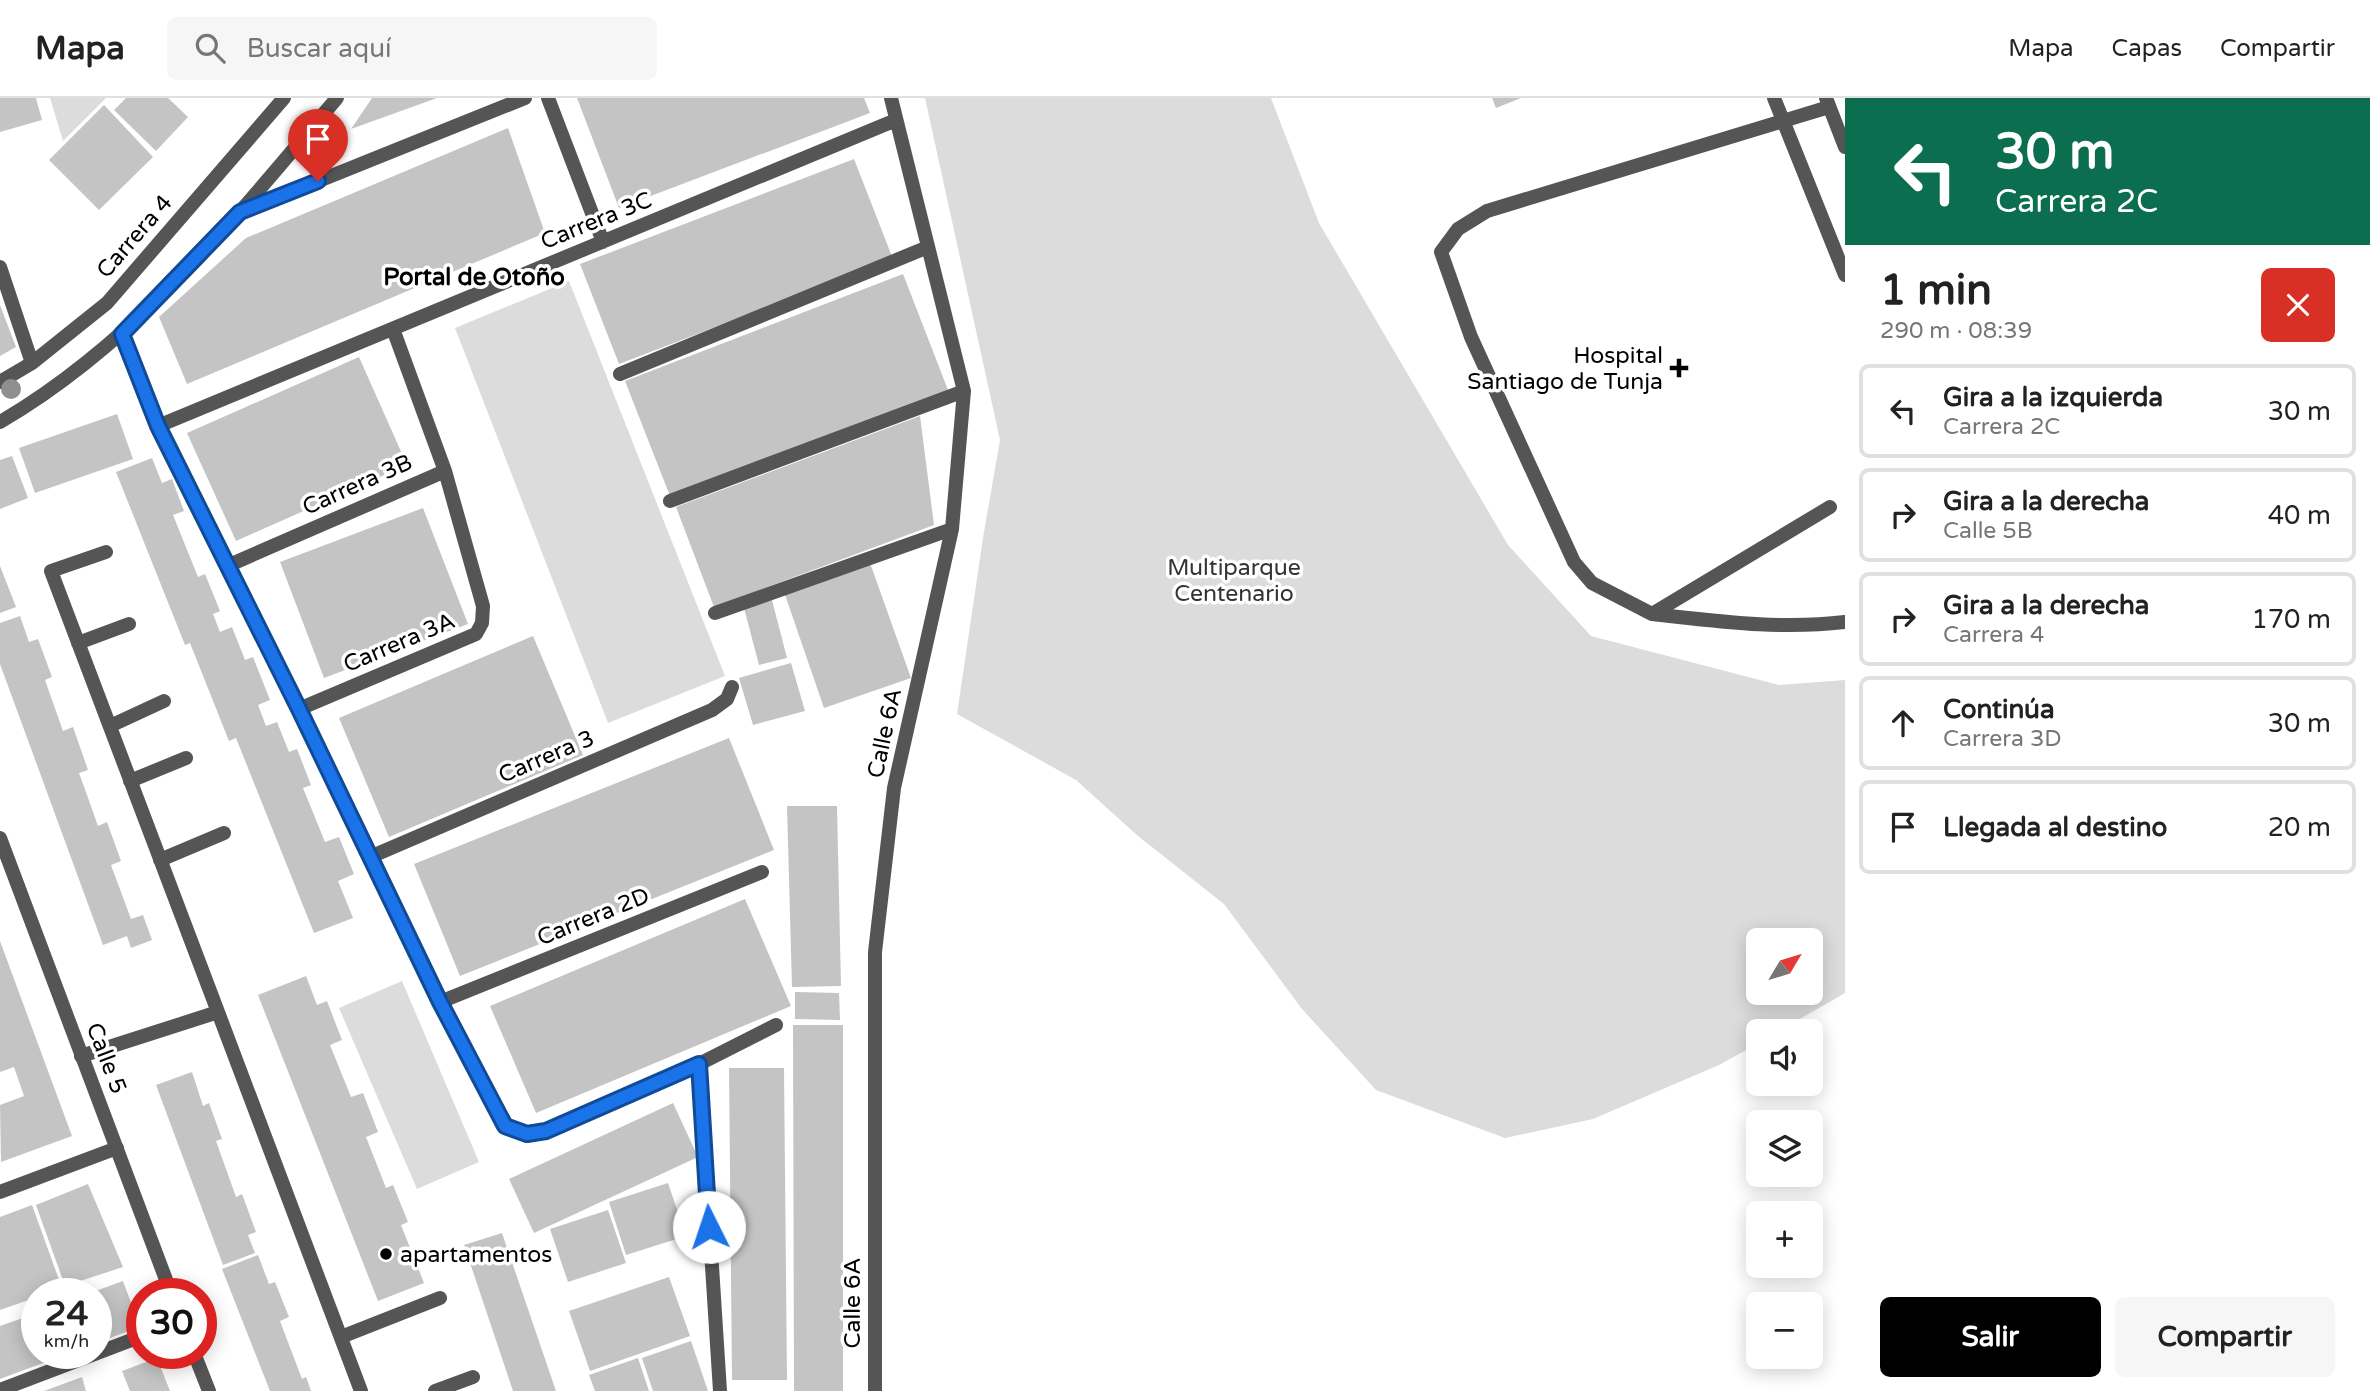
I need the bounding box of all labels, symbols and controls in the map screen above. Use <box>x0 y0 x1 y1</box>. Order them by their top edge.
search box <box>167 17 657 80</box>
text: Mapa <box>35 29 125 68</box>
icon: search <box>191 29 229 67</box>
text: Buscar aquí <box>247 33 391 64</box>
text: Mapa <box>2008 34 2074 63</box>
text: Capas <box>2112 34 2182 63</box>
text: Compartir <box>2220 34 2335 63</box>
pin <box>288 109 348 181</box>
icon: arrive <box>299 120 337 158</box>
text: 30 m <box>1995 123 2114 182</box>
icon: left <box>1880 126 1971 217</box>
text: Carrera 2C <box>1995 183 2158 221</box>
street label: Carrera 3C <box>537 186 656 256</box>
street label: Carrera 4 <box>91 189 179 284</box>
district label: Portal de Otoño <box>383 263 565 292</box>
text: 1 min <box>1880 265 1992 316</box>
button: close <box>2261 268 2335 342</box>
text: 290 m · 08:39 <box>1880 317 2032 345</box>
place label: Hospital Santiago de Tunja <box>1467 342 1663 396</box>
marker: Hospital Santiago de Tunja <box>1669 358 1689 378</box>
text: Gira a la izquierda <box>1943 382 2163 413</box>
icon: left <box>1884 392 1922 430</box>
text: 30 m <box>2268 396 2331 427</box>
text: Carrera 2C <box>1943 413 2060 441</box>
street label: Carrera 3B <box>298 448 417 522</box>
text: Gira a la derecha <box>1943 486 2149 517</box>
icon: right <box>1884 496 1922 534</box>
text: 40 m <box>2268 500 2331 531</box>
text: Calle 5B <box>1943 517 2033 545</box>
park label: Multiparque Centenario <box>1167 554 1301 608</box>
text: Gira a la derecha <box>1943 590 2149 621</box>
icon: right <box>1884 600 1922 638</box>
text: 170 m <box>2251 604 2331 635</box>
street label: Carrera 3A <box>339 607 459 679</box>
text: Carrera 4 <box>1943 621 2044 649</box>
street label: Calle 6A <box>862 686 908 781</box>
text: Continúa <box>1943 694 2055 725</box>
icon: ahead <box>1884 704 1922 742</box>
text: 30 m <box>2268 708 2331 739</box>
street label: Carrera 3 <box>494 724 599 790</box>
text: Carrera 3D <box>1943 725 2062 753</box>
icon: arrive <box>1884 808 1922 846</box>
text: Llegada al destino <box>1943 812 2167 843</box>
text: 20 m <box>2268 812 2331 843</box>
street label: Carrera 2D <box>533 882 654 952</box>
north arrow <box>1746 928 1824 1004</box>
map controls <box>1746 928 1823 1369</box>
street label: Calle 5 <box>80 1019 132 1098</box>
button: sound <box>1746 1019 1823 1096</box>
button: layers <box>1746 1110 1823 1187</box>
position arrow <box>672 1190 746 1264</box>
button: + <box>1746 1201 1823 1278</box>
place label: apartamentos <box>400 1241 552 1269</box>
marker: apartamentos <box>378 1246 394 1262</box>
street label: Calle 6A <box>839 1258 867 1348</box>
speed limit sign: 30 <box>126 1278 217 1369</box>
button: − <box>1746 1292 1823 1369</box>
text: 24 <box>45 1293 88 1335</box>
button: Salir <box>1880 1297 2101 1377</box>
button: Compartir <box>2115 1297 2335 1377</box>
text: km/h <box>44 1330 89 1352</box>

